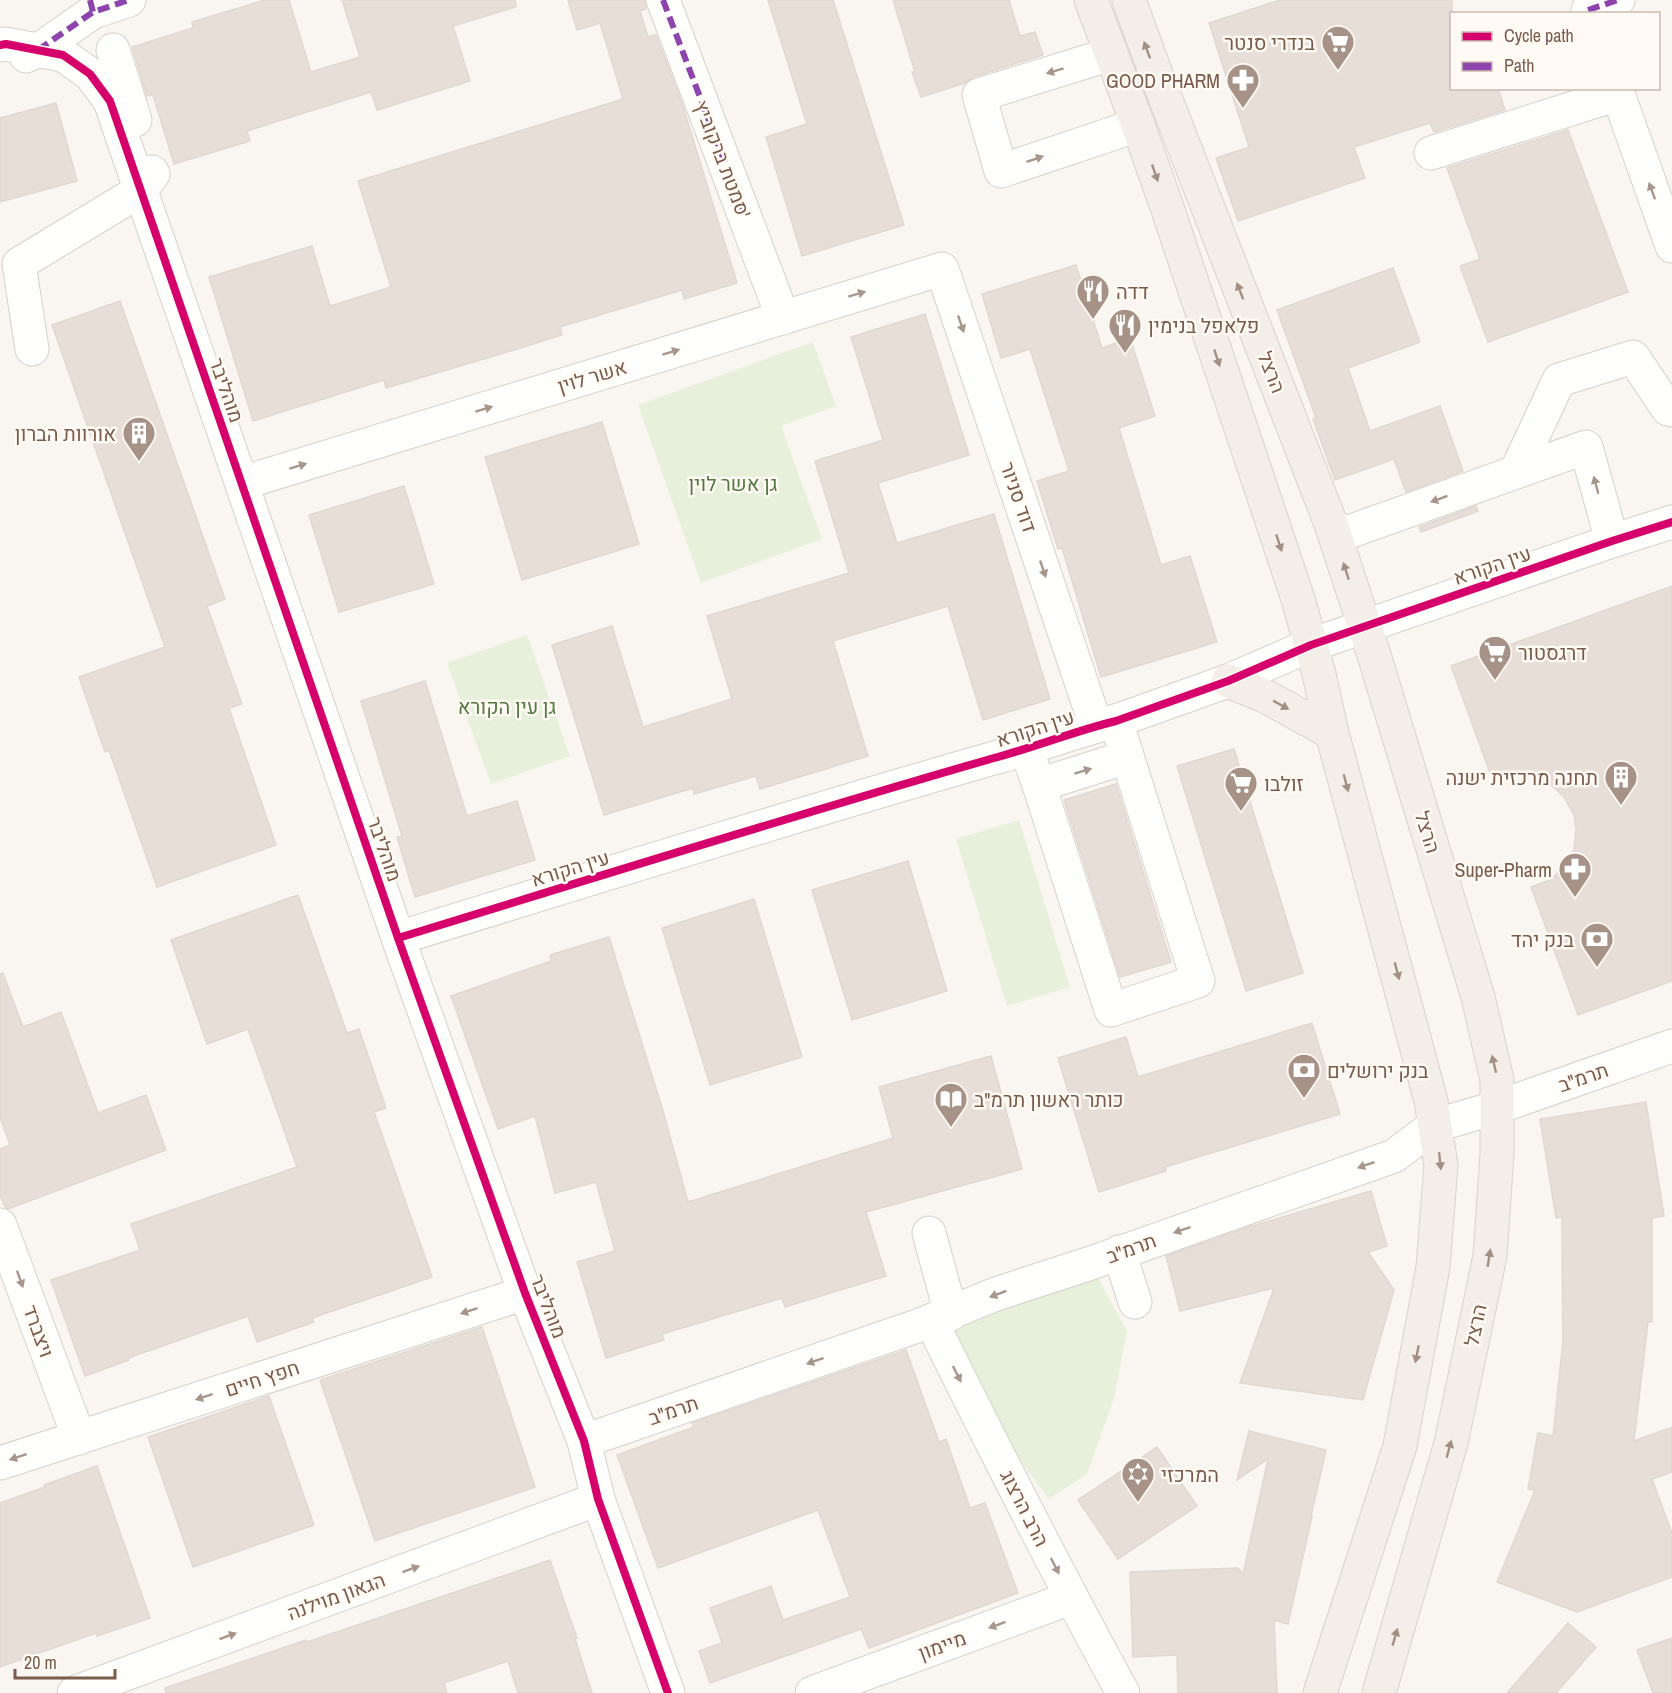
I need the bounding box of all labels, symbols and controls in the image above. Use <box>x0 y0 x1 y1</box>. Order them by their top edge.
legend <box>1450 12 1660 90</box>
text: Cycle path <box>1504 23 1574 48</box>
supermarket icon: בנדרי סנטר <box>1320 24 1356 71</box>
place label: בנדרי סנטר <box>1224 29 1315 56</box>
one-way arrow <box>1142 41 1152 59</box>
text: Path <box>1504 53 1534 78</box>
pharmacy icon: GOOD PHARM <box>1225 62 1261 109</box>
one-way arrow <box>1046 67 1064 77</box>
place label: GOOD PHARM <box>1106 67 1220 94</box>
street label: סמטת ברקוביץ' <box>688 96 758 222</box>
one-way arrow <box>1026 154 1044 164</box>
one-way arrow <box>1151 164 1161 182</box>
one-way arrow <box>1647 182 1657 200</box>
restaurant icon: דדה <box>1075 273 1111 320</box>
place label: דדה <box>1116 278 1149 305</box>
one-way arrow <box>1235 281 1245 299</box>
one-way arrow <box>848 289 866 299</box>
restaurant icon: פלאפל בנימין <box>1107 307 1143 354</box>
place label: פלאפל בנימין <box>1148 312 1259 339</box>
one-way arrow <box>956 315 966 333</box>
one-way arrow <box>662 347 680 356</box>
street label: הרצל <box>1252 347 1292 397</box>
one-way arrow <box>1213 349 1223 367</box>
street label: אשר לוין <box>554 353 630 399</box>
street label: מוהליבר <box>203 354 251 426</box>
one-way arrow <box>475 404 493 413</box>
building icon: אורוות הברון <box>121 415 157 462</box>
place label: אורוות הברון <box>15 420 116 447</box>
street label: דוד סניור <box>994 458 1044 536</box>
one-way arrow <box>289 461 307 470</box>
park label: גן אשר לוין <box>688 470 778 497</box>
one-way arrow <box>1591 476 1600 494</box>
one-way arrow <box>1430 495 1448 505</box>
one-way arrow <box>1275 534 1284 552</box>
street label: עין הקורא <box>1449 539 1535 591</box>
one-way arrow <box>1039 560 1049 578</box>
one-way arrow <box>1341 562 1350 580</box>
supermarket icon: דרגסטור <box>1477 634 1513 681</box>
place label: דרגסטור <box>1518 639 1587 666</box>
park label: גן עין הקורא <box>458 693 556 720</box>
one-way arrow <box>1273 699 1290 709</box>
street label: עין הקורא <box>992 703 1078 753</box>
building icon: תחנה מרכזית ישנה <box>1603 759 1639 806</box>
place label: תחנה מרכזית ישנה <box>1445 764 1598 791</box>
supermarket icon: זולבו <box>1223 765 1259 812</box>
one-way arrow <box>1074 766 1092 775</box>
place label: זולבו <box>1264 770 1304 797</box>
one-way arrow <box>1342 774 1351 792</box>
street label: הרצל <box>1409 808 1447 856</box>
street label: מוהליבר <box>361 813 409 885</box>
street label: עין הקורא <box>527 843 613 893</box>
pharmacy icon: Super-Pharm <box>1557 851 1593 898</box>
place label: Super-Pharm <box>1454 856 1552 883</box>
bank icon: בנק יהד <box>1579 921 1615 968</box>
place label: בנק יהד <box>1511 926 1574 953</box>
one-way arrow <box>1393 962 1402 980</box>
bank icon: בנק ירושלים <box>1286 1052 1322 1099</box>
one-way arrow <box>1488 1055 1498 1074</box>
street label: תרמ"ב <box>1554 1056 1612 1098</box>
place label: בנק ירושלים <box>1327 1057 1429 1084</box>
library icon: כותר ראשון תרמ"ב <box>933 1081 969 1128</box>
place label: כותר ראשון תרמ"ב <box>974 1086 1124 1113</box>
one-way arrow <box>1435 1152 1445 1171</box>
one-way arrow <box>1357 1161 1375 1171</box>
one-way arrow <box>1173 1225 1191 1235</box>
street label: תרמ"ב <box>1102 1227 1160 1269</box>
one-way arrow <box>1484 1249 1493 1268</box>
street label: מוהליבר <box>524 1270 574 1342</box>
one-way arrow <box>16 1271 26 1289</box>
one-way arrow <box>989 1289 1007 1299</box>
street label: ויצברד <box>17 1301 61 1361</box>
street label: הרצל <box>1457 1301 1493 1349</box>
one-way arrow <box>460 1306 478 1316</box>
one-way arrow <box>1412 1345 1421 1364</box>
street label: חפץ חיים <box>221 1353 303 1403</box>
one-way arrow <box>806 1357 824 1367</box>
one-way arrow <box>952 1365 962 1382</box>
street label: תרמ"ב <box>644 1389 702 1431</box>
one-way arrow <box>195 1393 213 1402</box>
one-way arrow <box>1444 1440 1454 1458</box>
one-way arrow <box>9 1453 27 1462</box>
synagogue icon: המרכזי <box>1120 1456 1156 1503</box>
place label: המרכזי <box>1161 1461 1219 1488</box>
street label: הרב הרצוג <box>994 1465 1056 1551</box>
one-way arrow <box>1050 1558 1060 1575</box>
one-way arrow <box>402 1563 420 1573</box>
street label: הגאון מוילנה <box>283 1566 389 1626</box>
one-way arrow <box>988 1621 1006 1631</box>
street label: מיימון <box>914 1624 970 1666</box>
one-way arrow <box>1391 1628 1400 1646</box>
one-way arrow <box>219 1631 237 1641</box>
scale bar <box>15 1642 116 1680</box>
text: 20 m <box>24 1650 57 1675</box>

